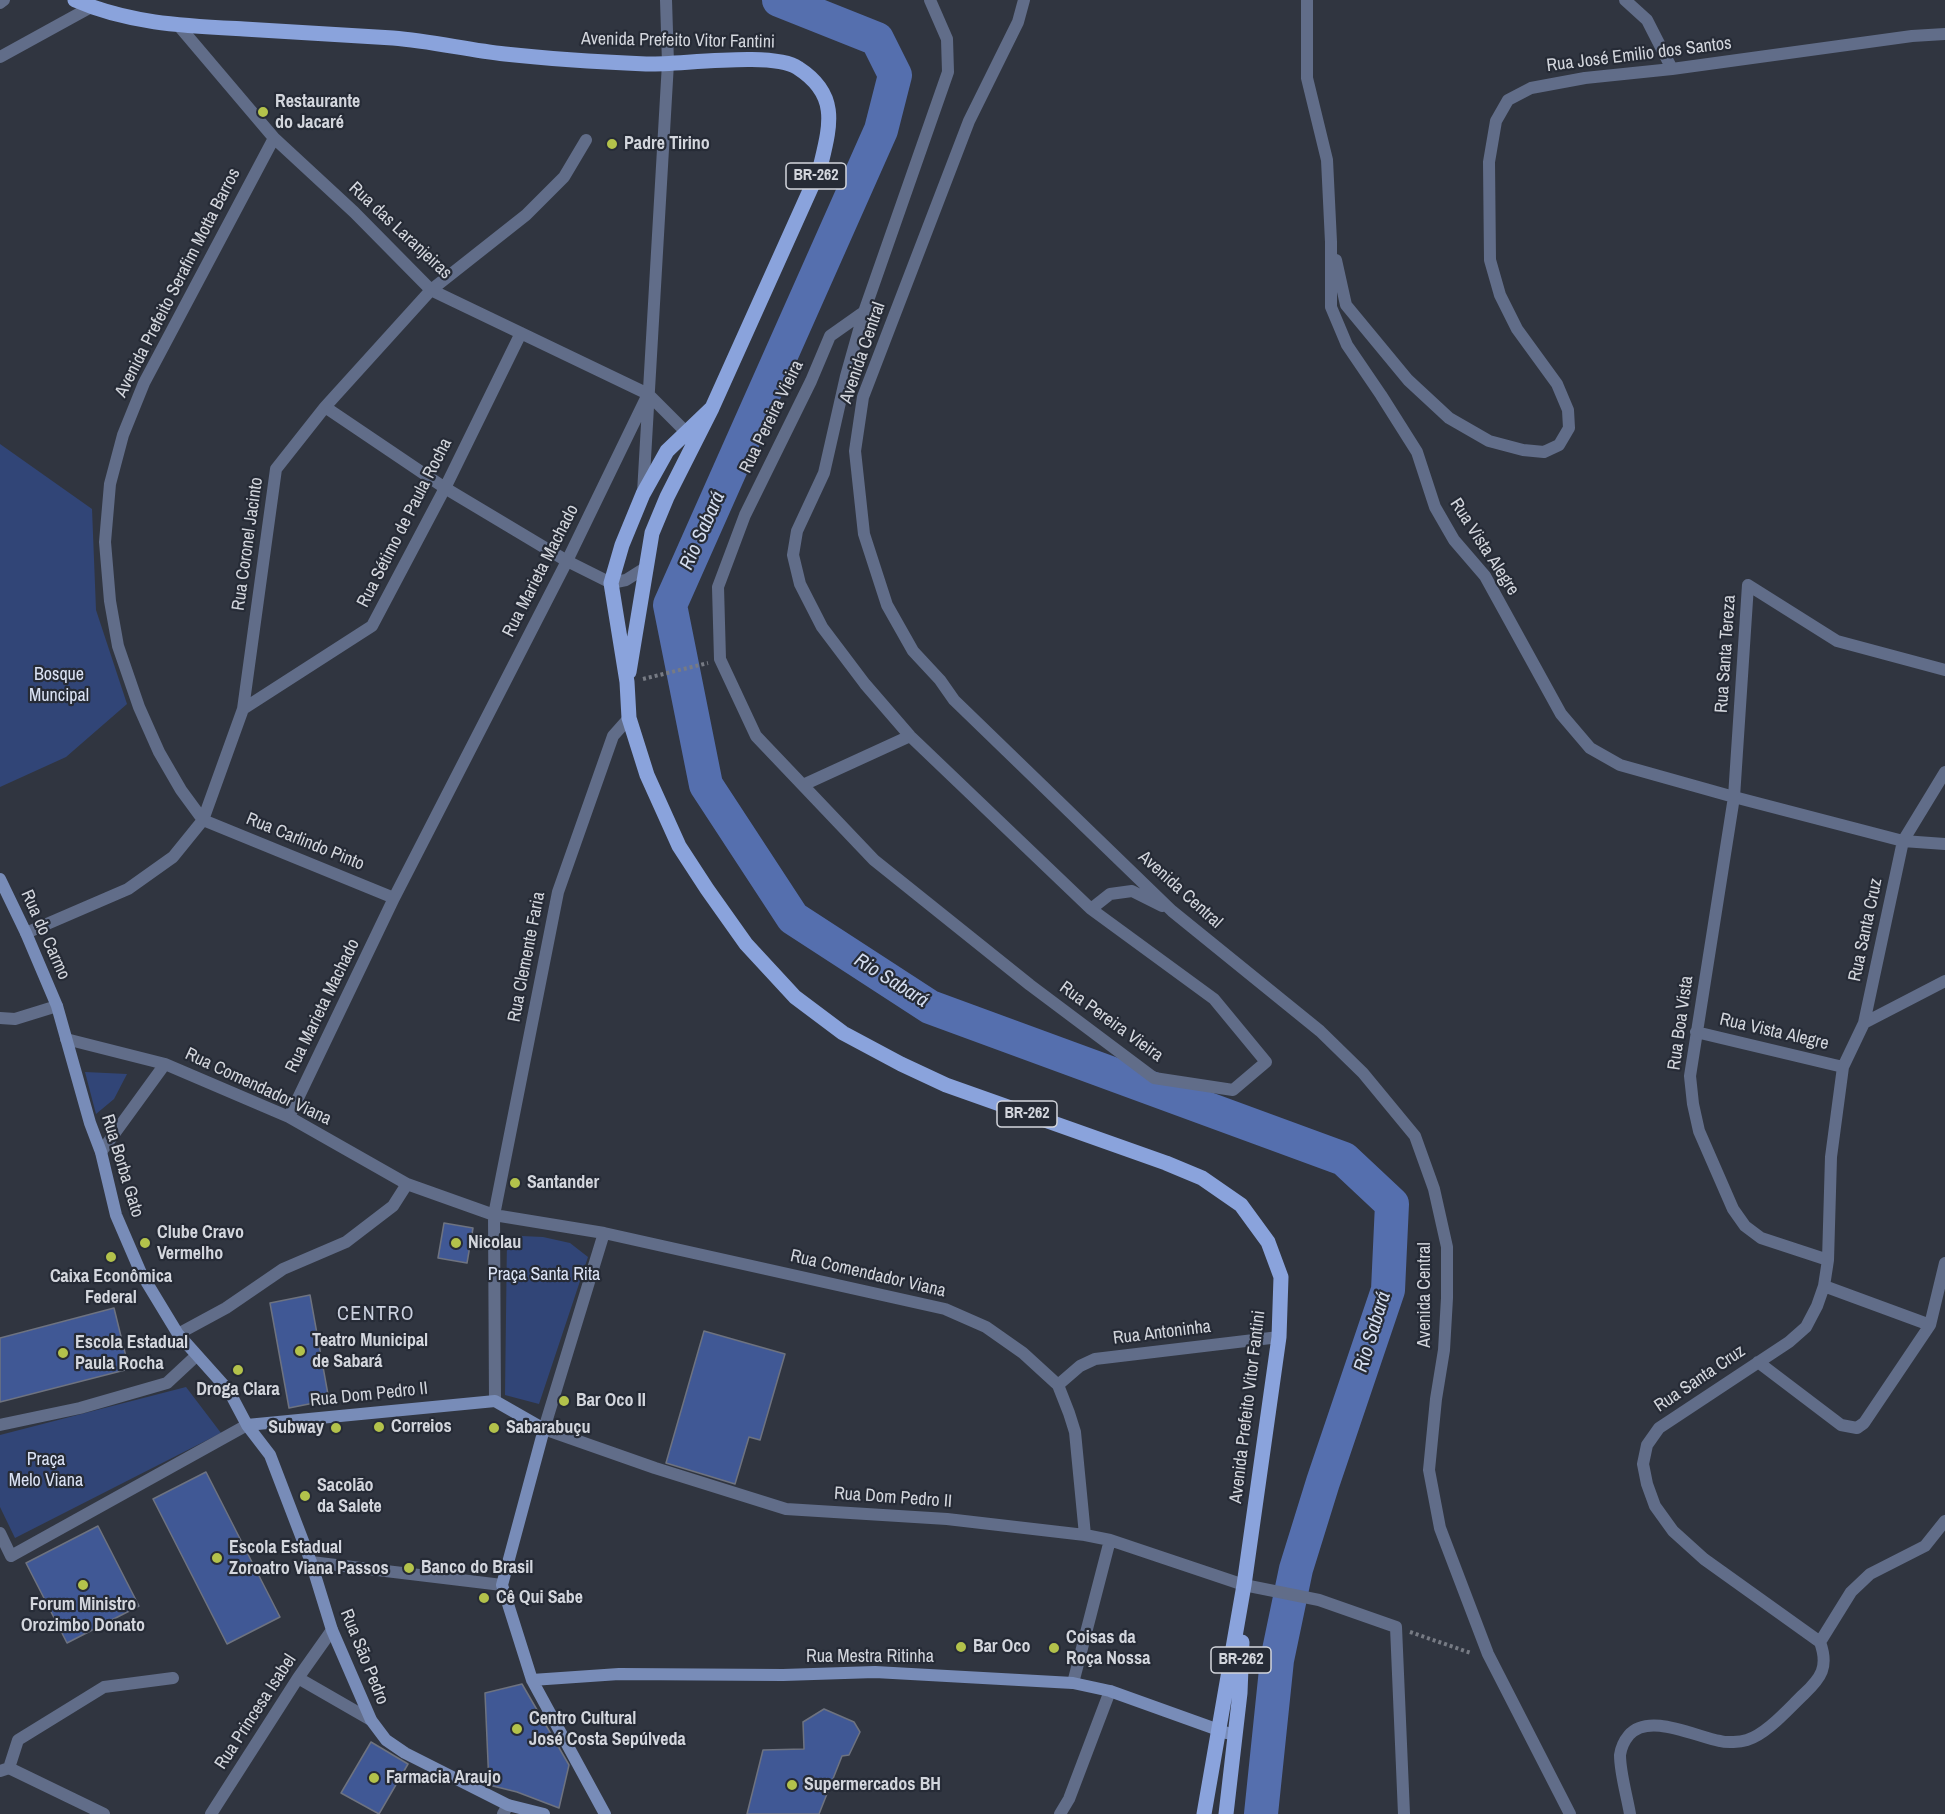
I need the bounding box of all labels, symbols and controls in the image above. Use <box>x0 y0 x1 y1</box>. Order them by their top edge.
street label: Avenida Prefeito Vitor Fantini <box>581 29 775 53</box>
street label: Rua José Emilio dos Santos <box>1545 33 1733 77</box>
place label: Restaurante do Jacaré <box>275 91 360 134</box>
marker: Restaurante do Jacaré <box>256 105 270 119</box>
place label: Padre Tirino <box>624 133 710 155</box>
marker: Padre Tirino <box>605 137 619 151</box>
road number: BR-262 <box>786 163 846 189</box>
street label: Avenida Prefeito Serafim Motta Barros <box>111 165 245 401</box>
street label: Rua das Laranjeiras <box>344 178 456 284</box>
street label: Avenida Central <box>836 300 890 406</box>
street label: Rua Pereira Vieira <box>735 357 809 477</box>
street label: Rua Sétimo de Paula Rocha <box>353 435 457 611</box>
street label: Rua Coronel Jacinto <box>228 476 268 612</box>
water label: Rio Sabará <box>675 488 731 574</box>
street label: Rua Vista Alegre <box>1445 494 1523 600</box>
street label: Rua Marieta Machado <box>498 501 584 641</box>
street label: Rua Santa Tereza <box>1711 594 1741 714</box>
park label: Bosque Muncipal <box>29 664 89 706</box>
street label: Rua Carlindo Pinto <box>243 808 367 876</box>
street label: Avenida Central <box>1134 847 1226 933</box>
street label: Rua Santa Cruz <box>1845 876 1887 984</box>
street label: Rua do Carmo <box>16 887 74 983</box>
street label: Rua Clemente Faria <box>504 890 550 1024</box>
street label: Rua Marieta Machado <box>281 936 365 1076</box>
water label: Rio Sabará <box>849 949 933 1013</box>
street label: Rua Boa Vista <box>1664 974 1698 1072</box>
street label: Rua Pereira Vieira <box>1055 977 1167 1067</box>
street label: Rua Vista Alegre <box>1717 1009 1831 1055</box>
street label: Rua Comendador Viana <box>181 1044 335 1130</box>
road number: BR-262 <box>997 1101 1057 1127</box>
street label: Rua Borba Gato <box>96 1112 148 1220</box>
place label: Santander <box>527 1172 599 1194</box>
marker: Santander <box>508 1176 522 1190</box>
place label: Clube Cravo Vermelho <box>157 1222 244 1264</box>
place label: Nicolau <box>468 1232 521 1254</box>
marker: Clube Cravo Vermelho <box>138 1236 152 1250</box>
marker: Nicolau <box>449 1236 463 1250</box>
street label: Avenida Central <box>1414 1242 1436 1348</box>
street label: Rua Comendador Viana <box>788 1246 948 1302</box>
marker: Caixa Econômica Federal <box>104 1250 118 1264</box>
park label: Praça Santa Rita <box>488 1264 600 1286</box>
place label: Caixa Econômica Federal <box>50 1266 172 1308</box>
water label: Rio Sabará <box>1349 1289 1397 1375</box>
district label: CENTRO <box>337 1303 415 1327</box>
street label: Avenida Prefeito Vitor Fantini <box>1225 1309 1271 1505</box>
street label: Rua Antoninha <box>1112 1316 1212 1350</box>
place label: Teatro Municipal de Sabará <box>312 1330 428 1372</box>
place label: Escola Estadual Paula Rocha <box>75 1332 188 1374</box>
street label: Rua Santa Cruz <box>1650 1341 1750 1417</box>
marker: Teatro Municipal de Sabará <box>293 1344 307 1358</box>
marker: Escola Estadual Paula Rocha <box>56 1346 70 1360</box>
marker: Droga Clara <box>231 1363 245 1377</box>
street label: Rua Dom Pedro II <box>309 1378 429 1412</box>
place label: Droga Clara <box>196 1379 280 1401</box>
place label: Bar Oco II <box>576 1390 646 1412</box>
marker: Bar Oco II <box>557 1394 571 1408</box>
place label: Correios <box>391 1416 452 1438</box>
place label: Subway <box>268 1417 324 1439</box>
place label: Sabarabuçu <box>506 1417 590 1439</box>
marker: Correios <box>372 1420 386 1434</box>
marker: Subway <box>329 1421 343 1435</box>
marker: Sabarabuçu <box>487 1421 501 1435</box>
park label: Praça Melo Viana <box>9 1449 83 1492</box>
place label: Sacolão da Salete <box>317 1475 382 1518</box>
street label: Rua Dom Pedro II <box>833 1483 953 1513</box>
marker: Sacolão da Salete <box>298 1489 312 1503</box>
place label: Escola Estadual Zoroatro Viana Passos <box>229 1537 389 1580</box>
marker: Escola Estadual Zoroatro Viana Passos <box>210 1551 224 1565</box>
place label: Banco do Brasil <box>421 1557 533 1579</box>
marker: Banco do Brasil <box>402 1561 416 1575</box>
marker: Forum Ministro Orozimbo Donato <box>76 1578 90 1592</box>
place label: Cê Qui Sabe <box>496 1587 583 1609</box>
marker: Cê Qui Sabe <box>477 1591 491 1605</box>
place label: Forum Ministro Orozimbo Donato <box>21 1594 145 1636</box>
street label: Rua São Pedro <box>335 1606 393 1708</box>
place label: Coisas da Roça Nossa <box>1066 1627 1150 1670</box>
place label: Bar Oco <box>973 1636 1030 1658</box>
marker: Bar Oco <box>954 1640 968 1654</box>
marker: Coisas da Roça Nossa <box>1047 1641 1061 1655</box>
street label: Rua Mestra Ritinha <box>806 1646 934 1668</box>
road number: BR-262 <box>1211 1647 1271 1673</box>
street label: Rua Princesa Isabel <box>211 1650 301 1774</box>
place label: Centro Cultural José Costa Sepúlveda <box>529 1708 686 1750</box>
marker: Centro Cultural José Costa Sepúlveda <box>510 1722 524 1736</box>
place label: Farmacia Araujo <box>386 1767 501 1789</box>
marker: Farmacia Araujo <box>367 1771 381 1785</box>
place label: Supermercados BH <box>804 1774 941 1796</box>
marker: Supermercados BH <box>785 1778 799 1792</box>

